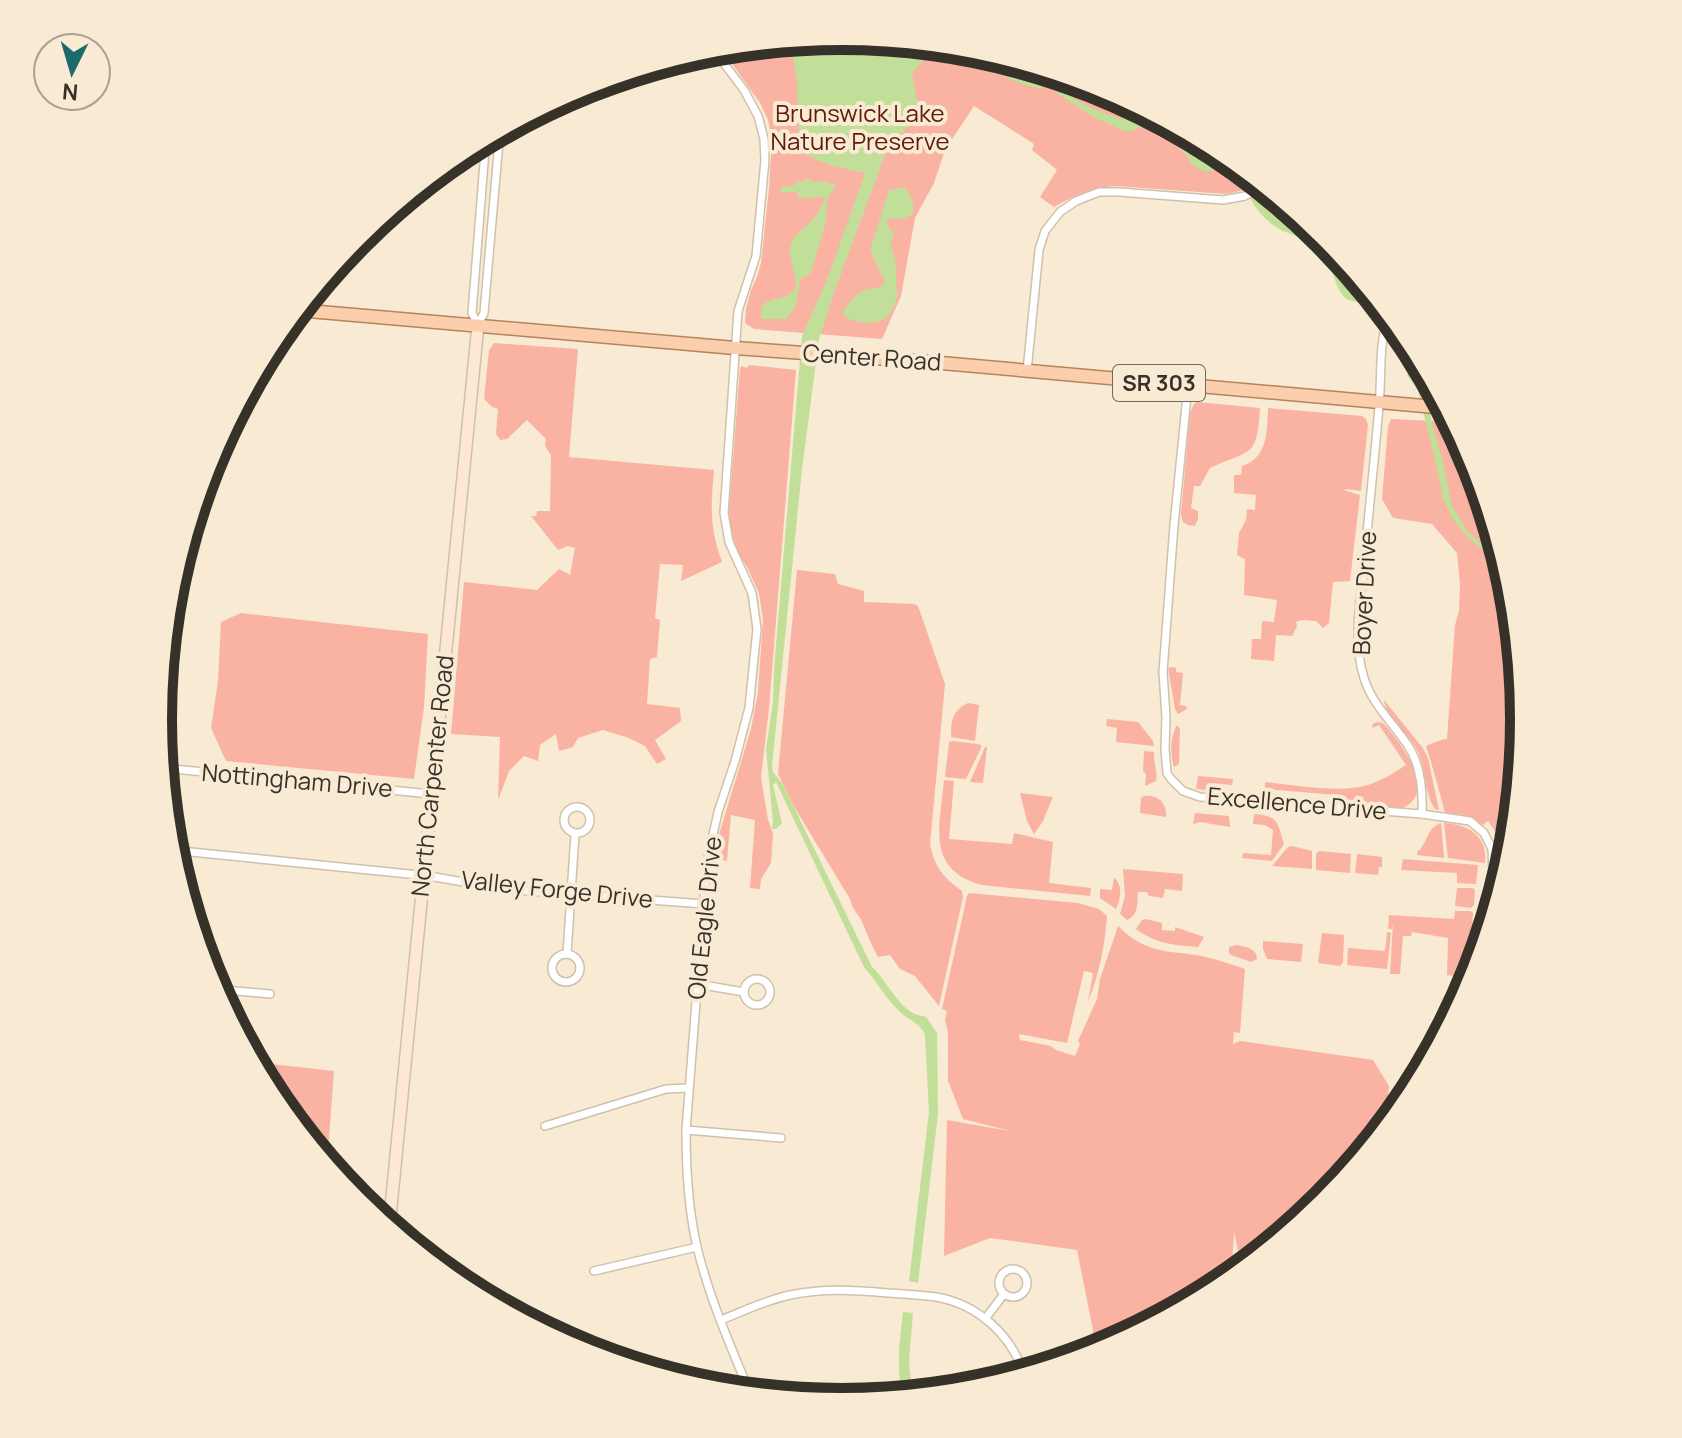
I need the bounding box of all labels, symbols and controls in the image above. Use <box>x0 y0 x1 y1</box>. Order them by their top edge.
north arrow <box>32 32 112 112</box>
text: N <box>61 76 79 108</box>
park label: Brunswick Lake Nature Preserve <box>771 96 949 157</box>
street label: Center Road <box>802 335 942 378</box>
road number: SR 303 <box>1113 365 1205 401</box>
street label: Boyer Drive <box>1344 530 1383 656</box>
street label: North Carpenter Road <box>402 653 461 898</box>
street label: Nottingham Drive <box>200 755 394 804</box>
street label: Excellence Drive <box>1206 778 1388 827</box>
street label: Old Eagle Drive <box>679 835 728 1001</box>
street label: Valley Forge Drive <box>460 862 655 915</box>

